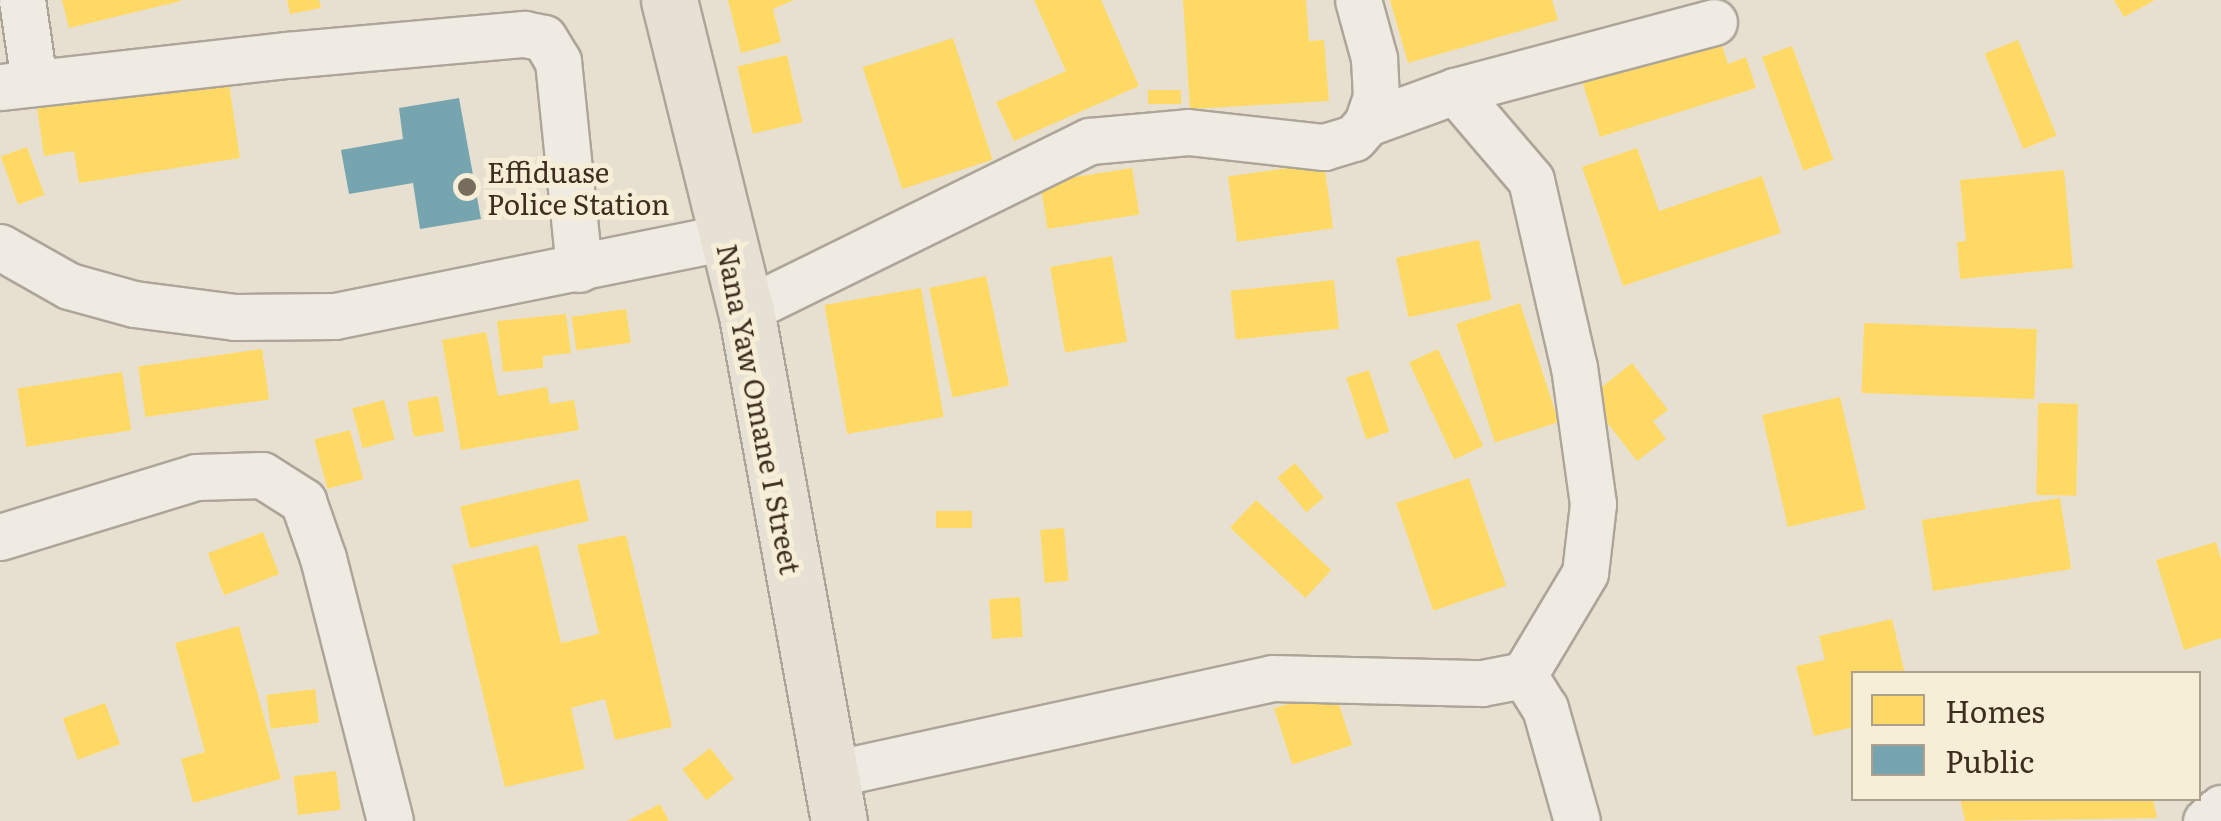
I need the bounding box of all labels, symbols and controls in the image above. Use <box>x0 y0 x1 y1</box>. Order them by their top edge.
place label: Effiduase Police Station <box>487 154 670 220</box>
marker: Effiduase Police Station <box>456 176 478 198</box>
street label: Nana Yaw Omane I Street <box>711 241 809 577</box>
legend <box>1851 671 2201 801</box>
text: Homes <box>1945 688 2045 732</box>
text: Public <box>1945 738 2034 782</box>

